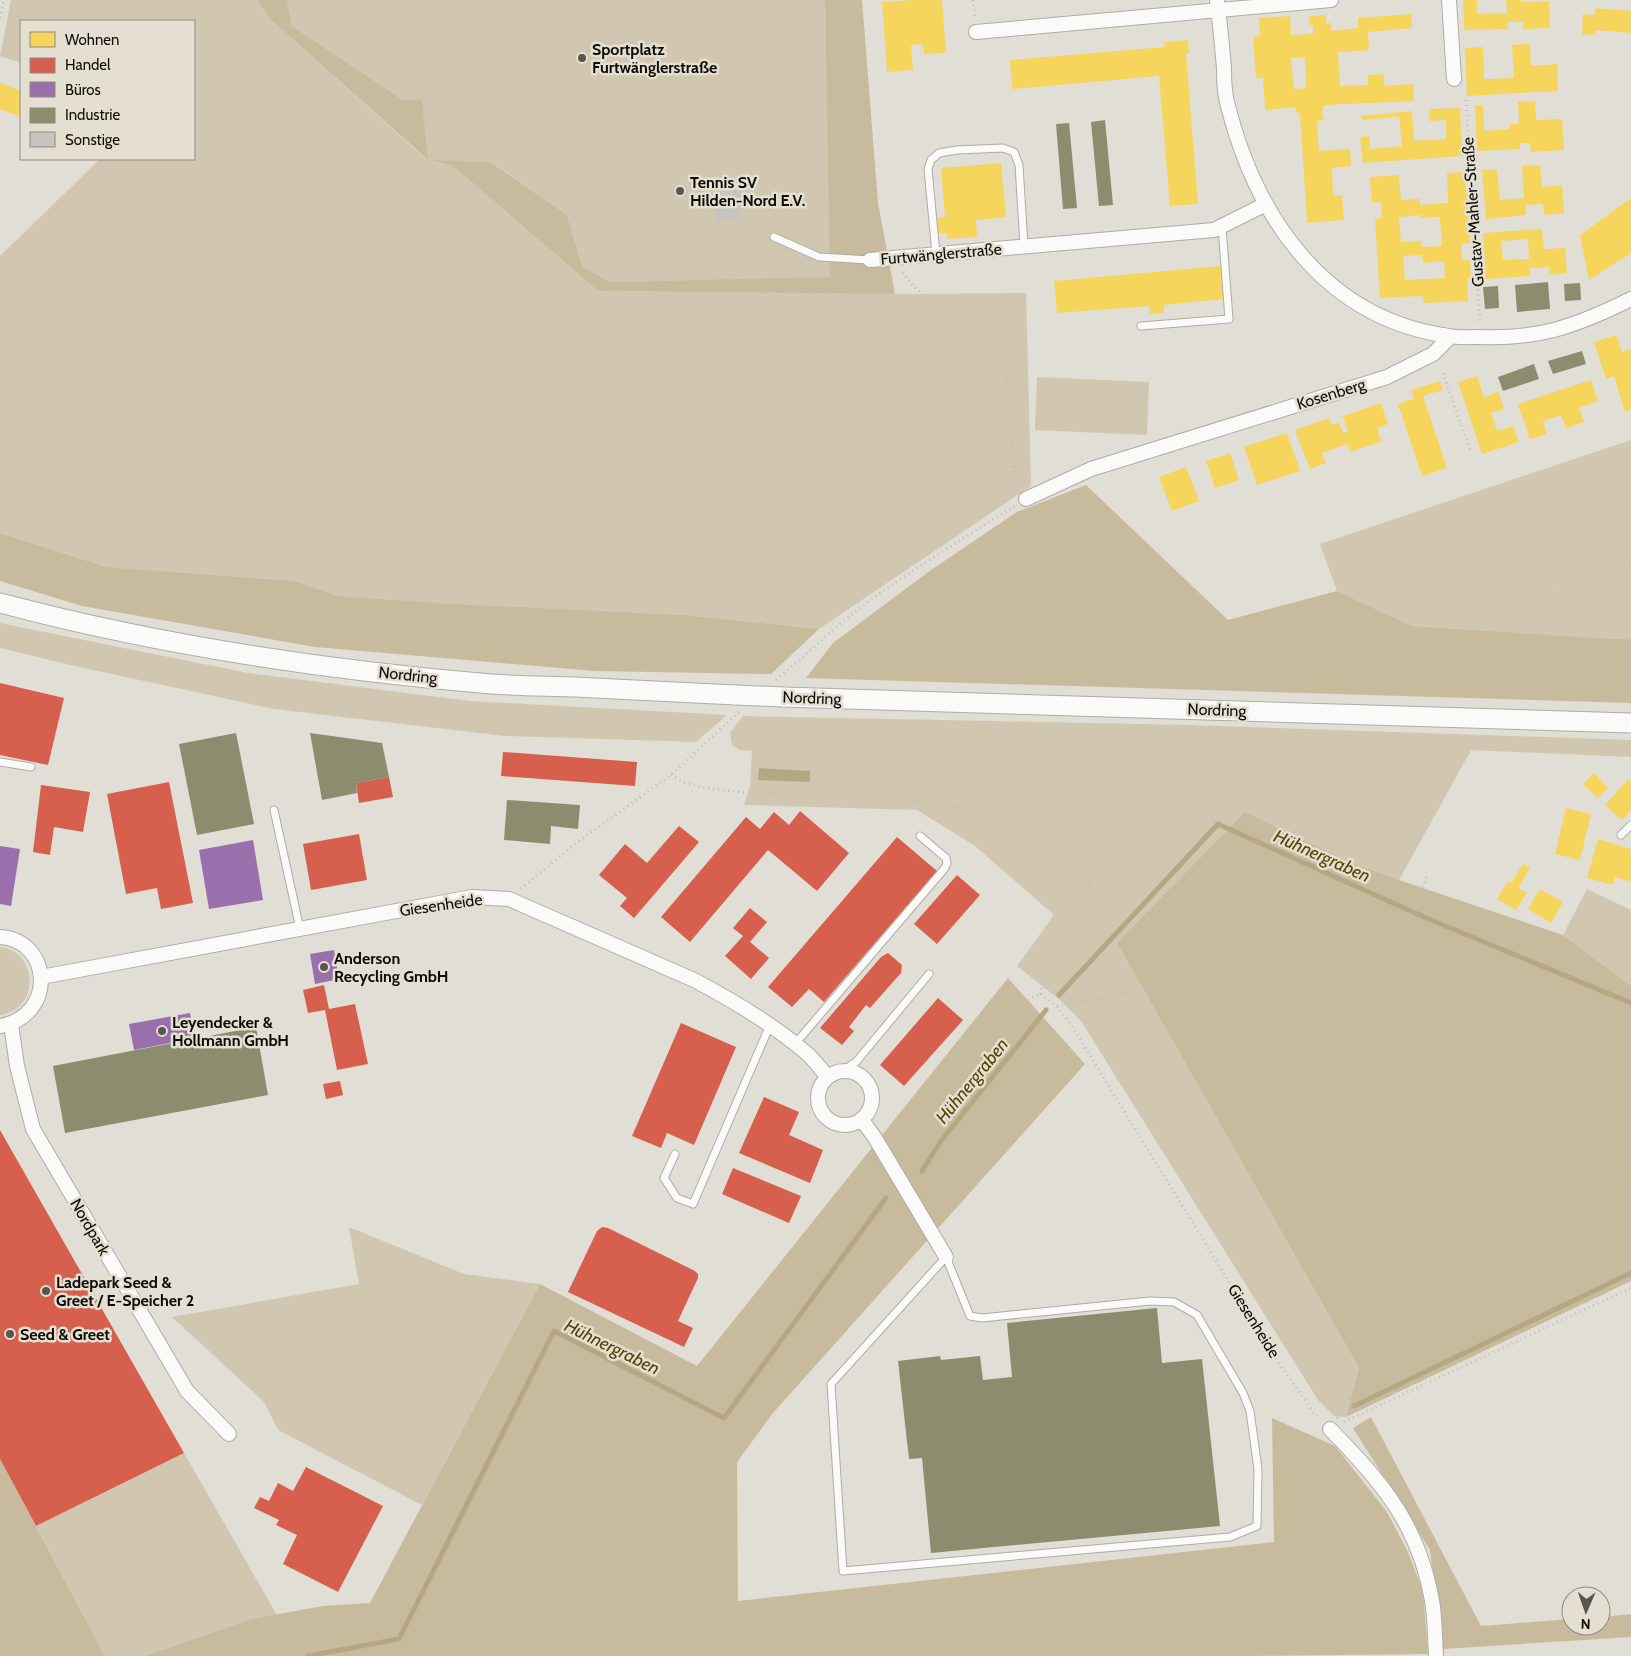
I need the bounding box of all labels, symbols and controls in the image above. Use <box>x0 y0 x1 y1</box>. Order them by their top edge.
legend <box>20 20 195 160</box>
text: Wohnen <box>65 31 119 49</box>
place label: Sportplatz Furtwänglerstraße <box>592 40 717 77</box>
marker: Sportplatz Furtwänglerstraße <box>576 52 588 64</box>
text: Handel <box>65 56 111 74</box>
text: Büros <box>65 81 101 99</box>
text: Industrie <box>65 106 120 124</box>
text: Sonstige <box>65 131 120 149</box>
street label: Gustav-Mahler-Straße <box>1458 137 1488 287</box>
place label: Tennis SV Hilden-Nord E.V. <box>690 173 805 210</box>
marker: Tennis SV Hilden-Nord E.V. <box>674 185 686 197</box>
street label: Furtwänglerstraße <box>880 239 1002 269</box>
street label: Kosenberg <box>1294 374 1369 413</box>
street label: Nordring <box>378 662 439 688</box>
street label: Nordring <box>782 687 843 709</box>
street label: Nordring <box>1187 699 1248 721</box>
water label: Hühnergraben <box>1270 825 1374 887</box>
street label: Giesenheide <box>398 890 484 920</box>
place label: Anderson Recycling GmbH <box>334 949 448 986</box>
marker: Anderson Recycling GmbH <box>318 961 330 973</box>
place label: Leyendecker & Hollmann GmbH <box>172 1013 289 1050</box>
marker: Leyendecker & Hollmann GmbH <box>156 1025 168 1037</box>
water label: Hühnergraben <box>931 1034 1013 1128</box>
street label: Nordpark <box>66 1195 114 1259</box>
place label: Ladepark Seed & Greet / E-Speicher 2 <box>56 1273 194 1310</box>
street label: Giesenheide <box>1224 1281 1284 1361</box>
marker: Ladepark Seed & Greet / E-Speicher 2 <box>40 1285 52 1297</box>
water label: Hühnergraben <box>561 1314 663 1380</box>
place label: Seed & Greet <box>20 1325 110 1344</box>
marker: Seed & Greet <box>4 1328 16 1340</box>
north arrow <box>1561 1586 1611 1636</box>
text: N <box>1580 1615 1591 1633</box>

